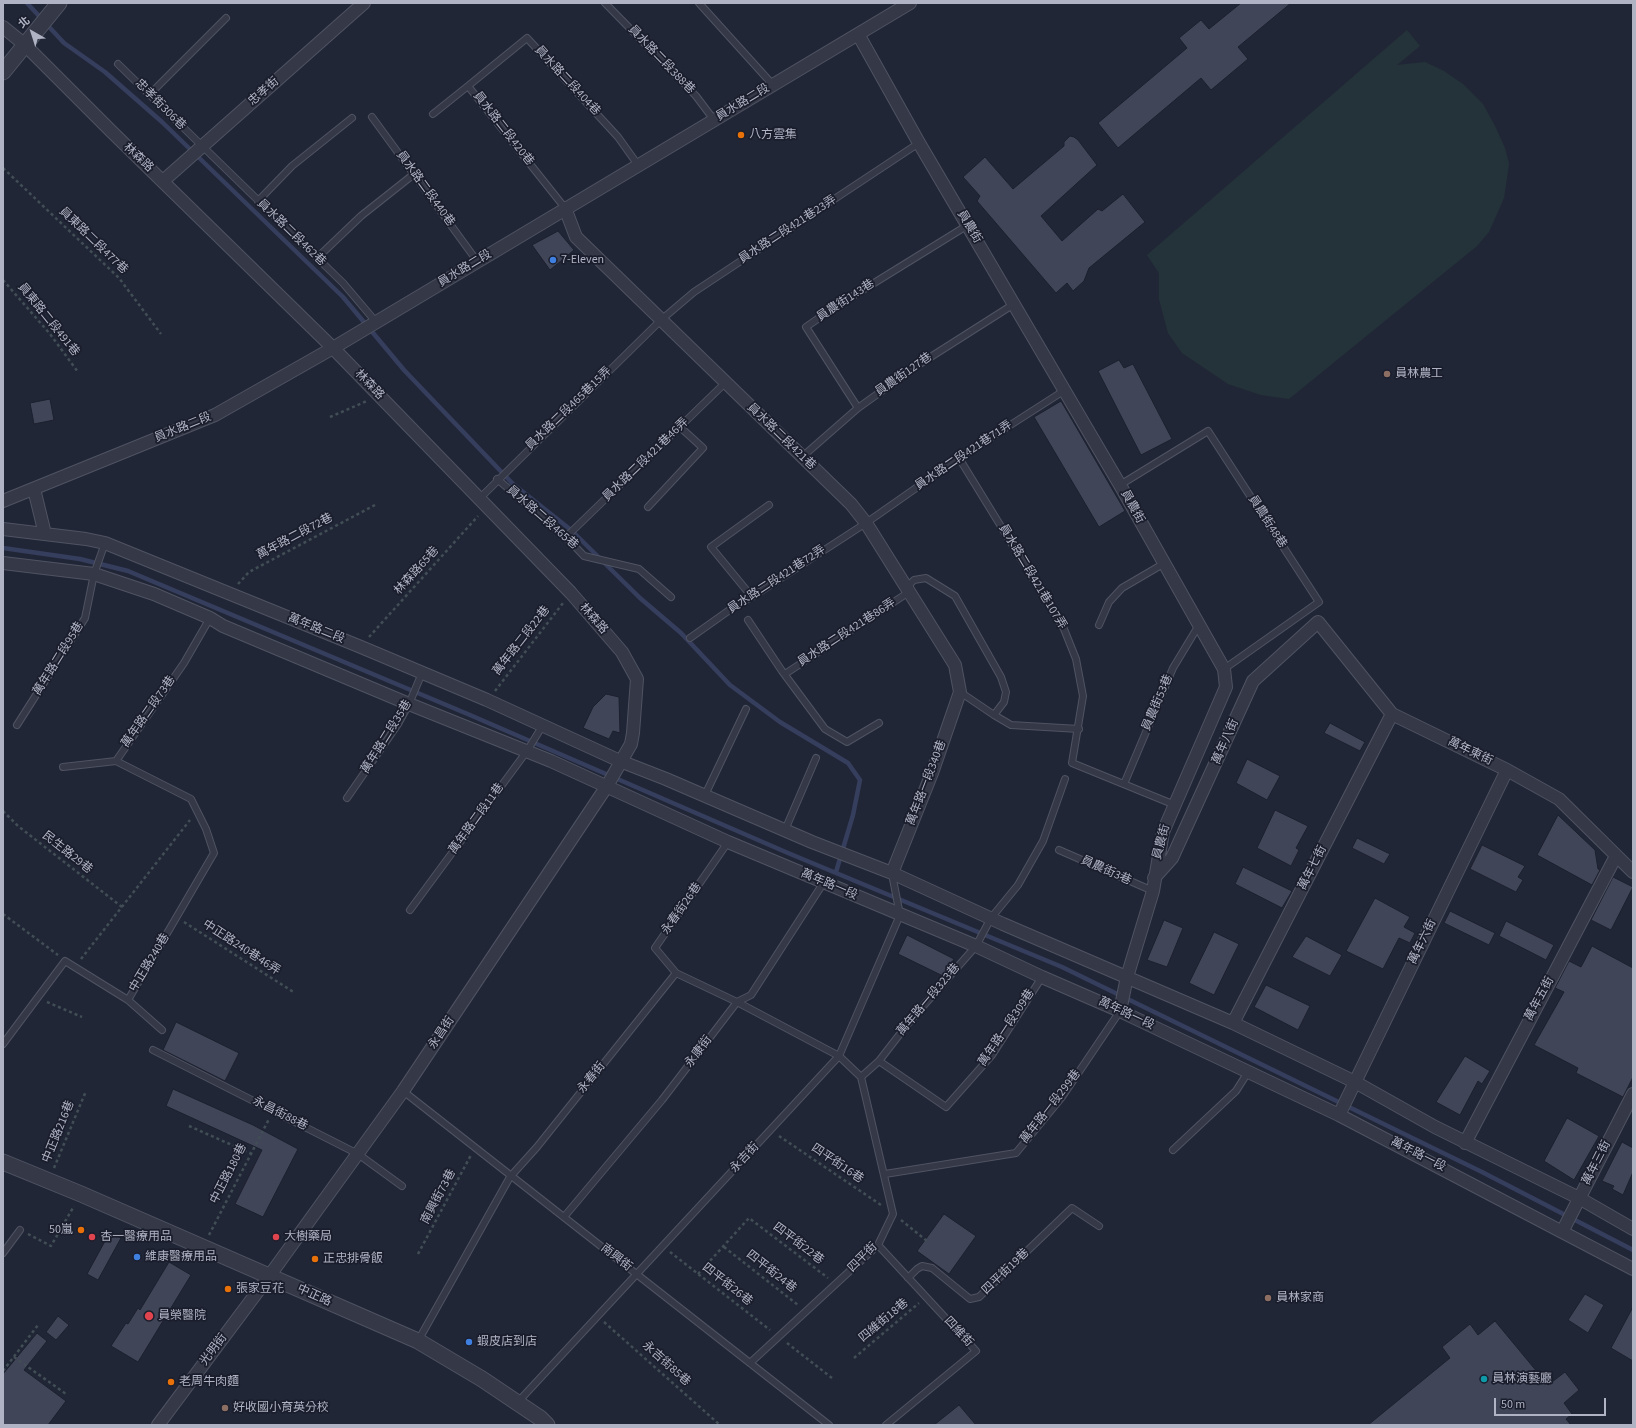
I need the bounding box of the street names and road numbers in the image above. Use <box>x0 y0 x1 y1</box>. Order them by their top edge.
street label: 員水路二段388巷 <box>625 23 697 97</box>
street label: 員水路二段404巷 <box>531 43 603 119</box>
street label: 忠孝街 <box>246 75 282 109</box>
street label: 忠孝街306巷 <box>132 77 188 133</box>
street label: 員水路二段 <box>714 81 772 125</box>
street label: 員水路二段420巷 <box>470 89 536 169</box>
street label: 林森路 <box>120 140 156 176</box>
street label: 員水路二段440巷 <box>393 148 457 230</box>
street label: 員水路二段421巷23弄 <box>736 193 840 267</box>
street label: 員水路二段462巷 <box>254 197 328 269</box>
street label: 員東路二段477巷 <box>56 205 130 277</box>
street label: 員農街 <box>954 208 984 246</box>
street label: 員水路二段 <box>436 247 494 291</box>
street label: 員農街143巷 <box>814 277 878 325</box>
street label: 員東路二段491巷 <box>14 281 82 359</box>
street label: 員農街127巷 <box>873 350 935 400</box>
street label: 員水路二段465巷15弄 <box>523 364 615 454</box>
street label: 林森路 <box>351 367 387 403</box>
street label: 員水路二段421巷 <box>744 401 818 473</box>
street label: 員水路二段 <box>152 410 214 446</box>
street label: 員水路二段421巷46弄 <box>600 415 692 505</box>
street label: 員水路二段421巷71弄 <box>913 418 1015 494</box>
street label: 員水路二段465巷 <box>503 483 581 553</box>
street label: 員農街 <box>1117 488 1147 526</box>
street label: 員農街48巷 <box>1245 493 1289 551</box>
street label: 萬年路二段72巷 <box>255 511 335 563</box>
street label: 員水路二段421巷107弄 <box>995 522 1069 632</box>
street label: 員水路二段421巷72弄 <box>725 543 829 617</box>
street label: 林森路65巷 <box>392 544 442 598</box>
street label: 員水路二段421巷86弄 <box>795 596 899 670</box>
street label: 林森路 <box>576 601 610 637</box>
street label: 萬年路二段22巷 <box>490 603 554 679</box>
street label: 萬年路二段 <box>285 611 347 647</box>
street label: 萬年路二段95巷 <box>31 620 87 698</box>
street label: 萬年路二段73巷 <box>119 673 179 751</box>
street label: 員農街53巷 <box>1140 673 1176 733</box>
street label: 萬年路二段35巷 <box>359 698 415 776</box>
street label: 萬年八街 <box>1210 717 1242 767</box>
street label: 萬年東街 <box>1445 735 1495 769</box>
street label: 萬年路一段340巷 <box>904 738 950 828</box>
street label: 萬年路二段11巷 <box>447 781 507 857</box>
street label: 員農街 <box>1150 823 1174 861</box>
street label: 民生路29巷 <box>39 829 95 877</box>
street label: 萬年七街 <box>1296 843 1330 893</box>
street label: 員農街3巷 <box>1078 853 1134 889</box>
street label: 萬年路一段 <box>799 867 859 903</box>
street label: 永春街26巷 <box>659 880 705 938</box>
street label: 萬年六街 <box>1406 917 1440 967</box>
street label: 中正路240巷46弄 <box>199 918 283 978</box>
street label: 中正路240巷 <box>127 931 173 995</box>
street label: 萬年路一段323巷 <box>895 961 963 1039</box>
street label: 萬年五街 <box>1522 974 1558 1024</box>
street label: 萬年路一段309巷 <box>976 987 1038 1069</box>
street label: 萬年路一段 <box>1096 995 1156 1033</box>
street label: 永昌街 <box>426 1014 458 1052</box>
street label: 永康街 <box>682 1033 716 1071</box>
street label: 永春街 <box>575 1059 609 1097</box>
street label: 萬年路一段299巷 <box>1018 1067 1084 1147</box>
street label: 永昌街88巷 <box>250 1094 310 1134</box>
street label: 中正路216巷 <box>40 1099 78 1165</box>
street label: 萬年路一段 <box>1388 1135 1448 1175</box>
street label: 萬年三街 <box>1580 1138 1614 1188</box>
street label: 永吉街 <box>727 1140 763 1176</box>
street label: 中正路180巷 <box>208 1141 250 1207</box>
street label: 四平街16巷 <box>808 1141 866 1187</box>
street label: 南興街73巷 <box>419 1167 459 1227</box>
street label: 四平街22巷 <box>770 1220 826 1268</box>
street label: 四平街 <box>845 1240 881 1276</box>
street label: 南興街 <box>597 1241 635 1275</box>
street label: 四平街19巷 <box>979 1246 1033 1298</box>
street label: 四平街24巷 <box>743 1248 799 1296</box>
street label: 四平街26巷 <box>699 1261 755 1309</box>
street label: 中正路 <box>295 1282 333 1310</box>
street label: 四維街18巷 <box>856 1296 912 1346</box>
street label: 四維街 <box>940 1314 976 1350</box>
street label: 光明街 <box>197 1331 231 1369</box>
street label: 永吉街85巷 <box>639 1339 693 1389</box>

